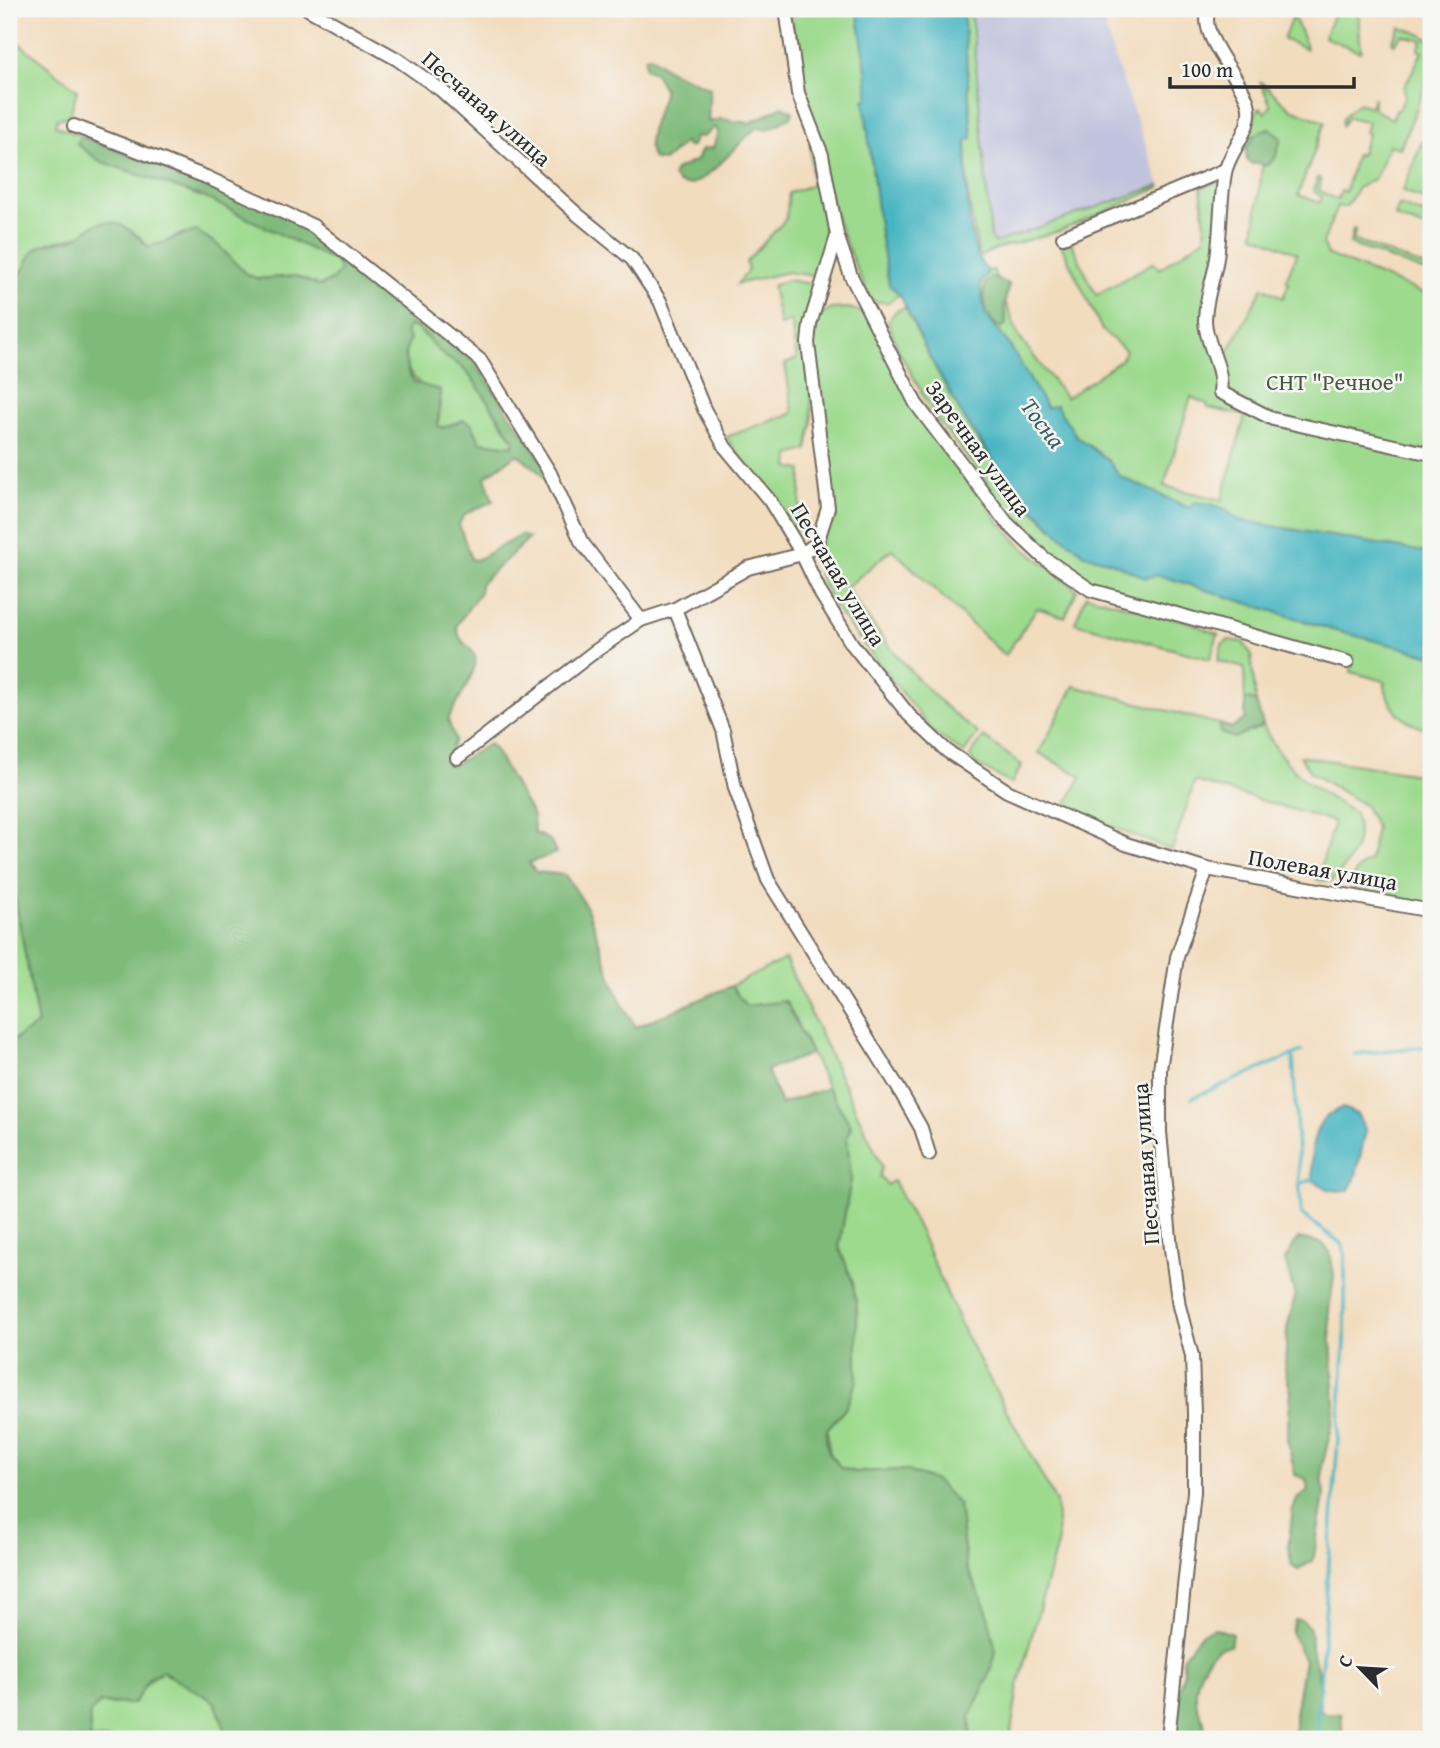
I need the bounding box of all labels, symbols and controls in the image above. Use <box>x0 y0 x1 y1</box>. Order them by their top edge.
street label: Песчаная улица <box>415 42 559 174</box>
scale bar <box>1170 46 1354 90</box>
text: 100 m <box>1181 54 1233 85</box>
park label: СНТ "Речное" <box>1266 365 1404 398</box>
street label: Заречная улица <box>918 373 1040 523</box>
water label: Тосна <box>1012 390 1074 456</box>
street label: Песчаная улица <box>783 496 895 652</box>
street label: Полевая улица <box>1246 840 1400 898</box>
street label: Песчаная улица <box>1123 1082 1167 1246</box>
north arrow <box>1324 1632 1394 1702</box>
text: С <box>1330 1650 1360 1672</box>

